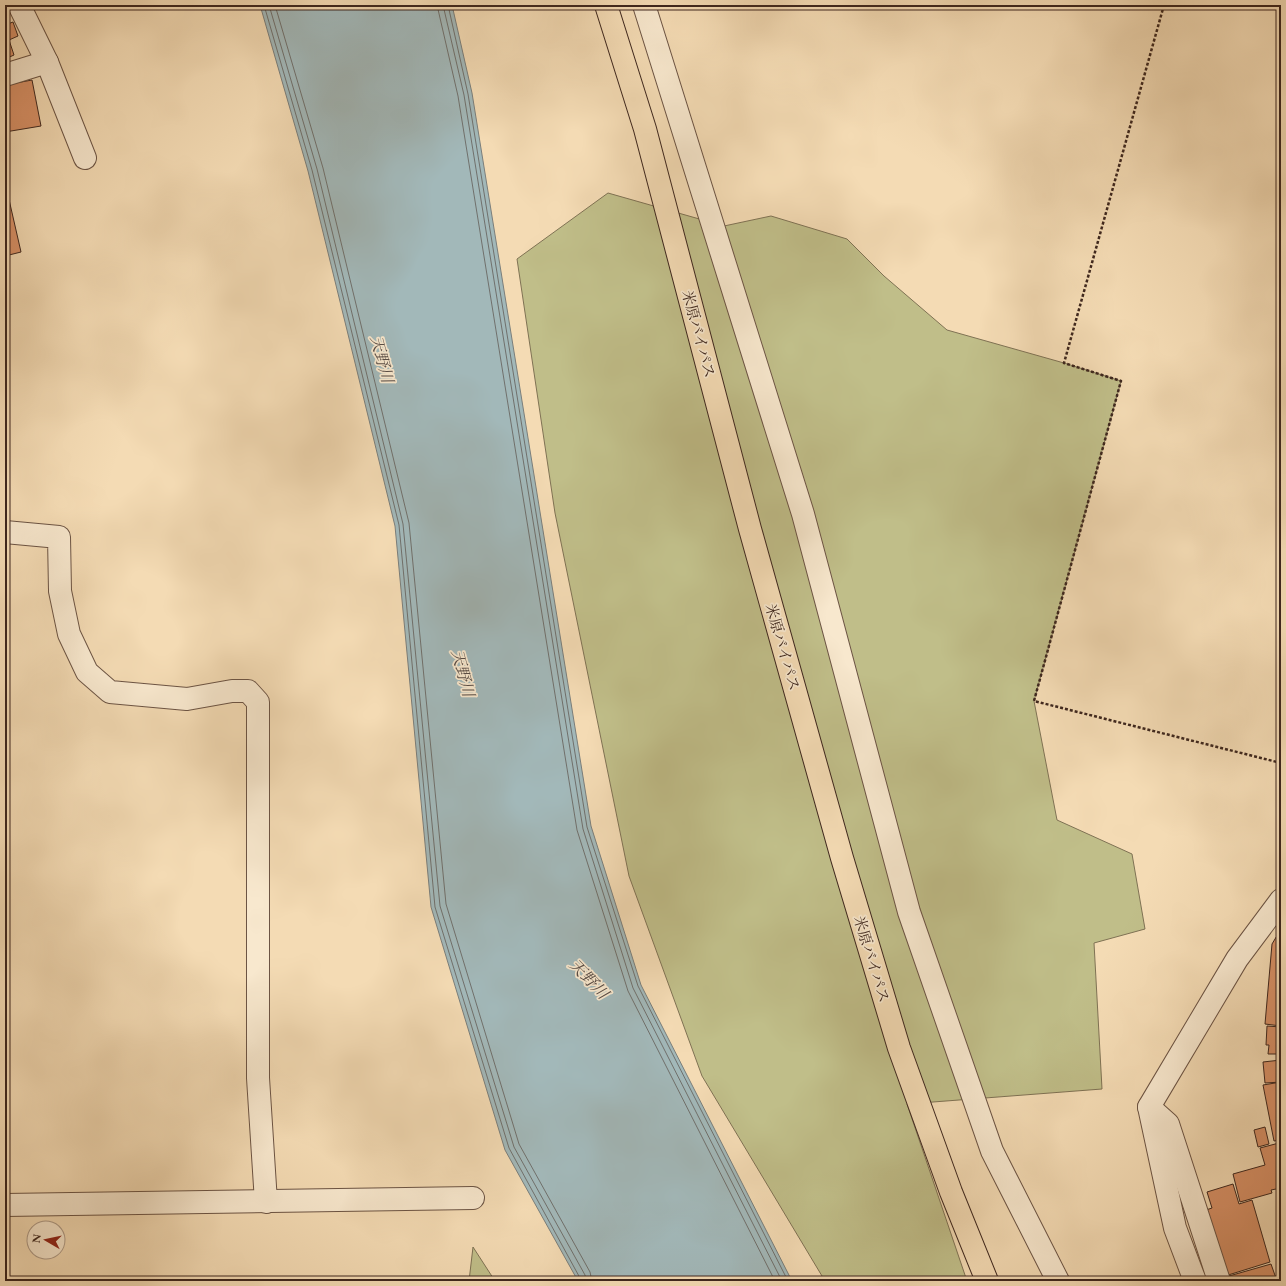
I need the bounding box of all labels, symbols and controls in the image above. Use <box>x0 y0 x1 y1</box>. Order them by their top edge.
street label: 米原バイパス <box>678 288 720 380</box>
water label: 天野川 <box>366 333 399 387</box>
street label: 米原バイパス <box>762 601 804 693</box>
water label: 天野川 <box>447 647 480 701</box>
street label: 米原バイパス <box>850 913 894 1005</box>
water label: 天野川 <box>565 954 615 1005</box>
north arrow <box>26 1220 66 1260</box>
text: N <box>29 1233 44 1244</box>

